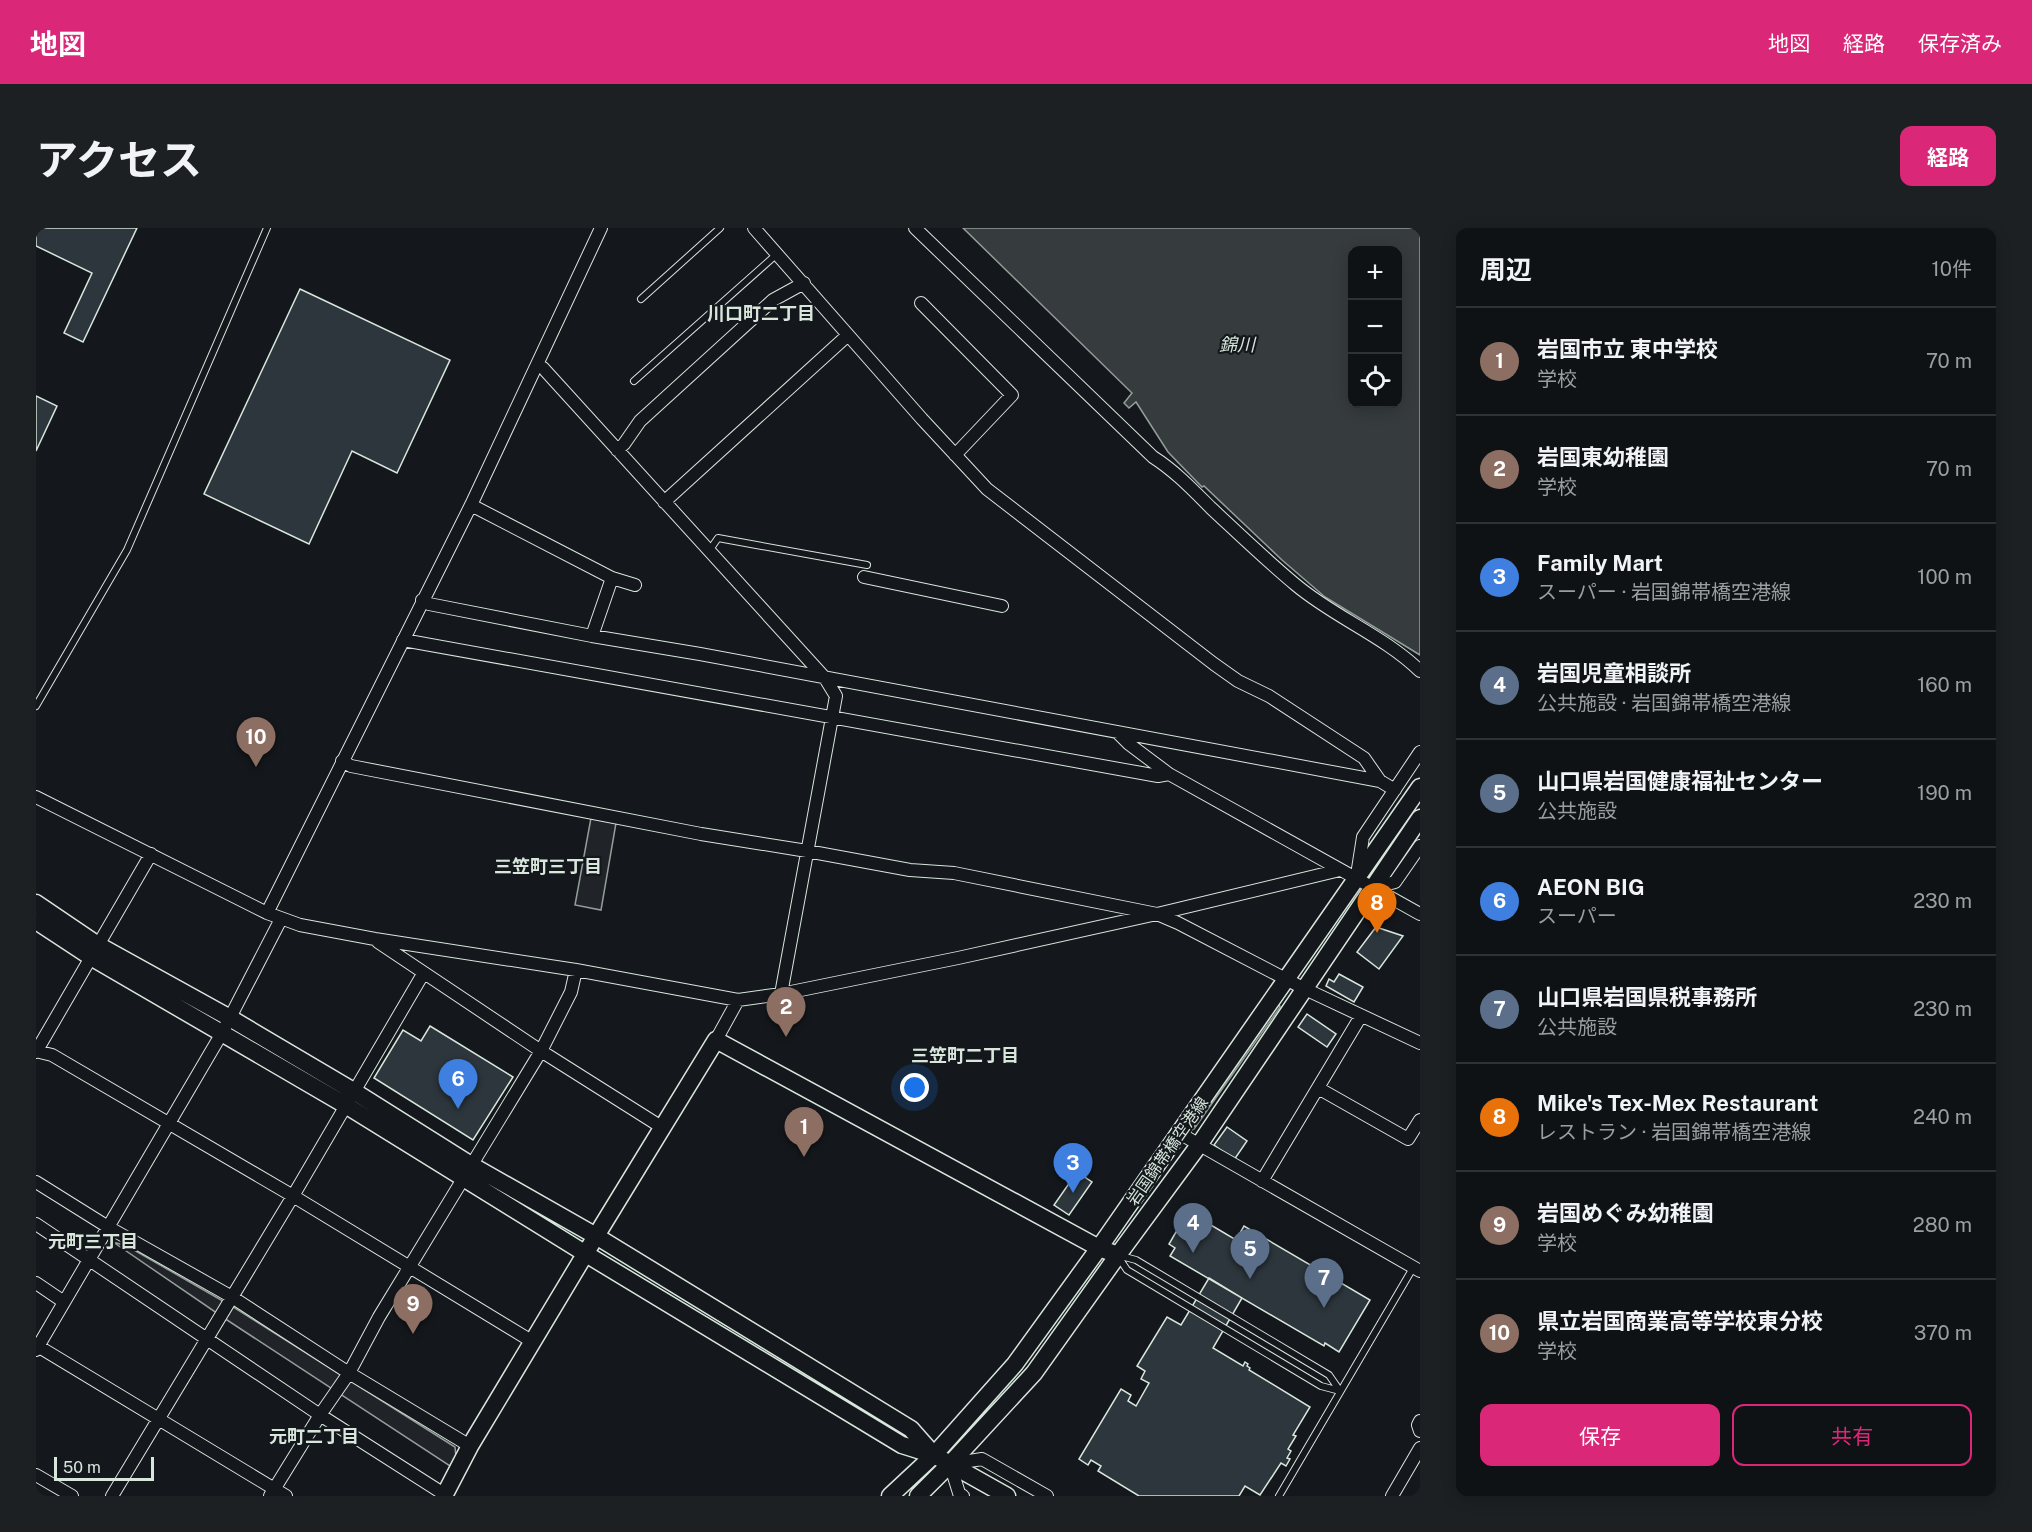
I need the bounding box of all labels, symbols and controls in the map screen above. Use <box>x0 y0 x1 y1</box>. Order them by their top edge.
text: 地図 <box>30 27 86 60</box>
text: 地図 <box>1768 31 1810 56</box>
text: 経路 <box>1843 31 1885 56</box>
text: 保存済み <box>1918 31 2002 56</box>
button: 経路 <box>1900 126 1996 186</box>
text: アクセス <box>36 135 202 184</box>
map controls <box>1348 246 1402 408</box>
button: + <box>1348 246 1402 300</box>
text: 周辺 <box>1480 254 1532 285</box>
text: 10件 <box>1932 257 1972 281</box>
button: − <box>1348 300 1402 354</box>
district label: 川口町二丁目 <box>707 303 815 324</box>
water label: 錦川 <box>1219 334 1257 355</box>
text: 岩国市立 東中学校 <box>1537 336 1718 362</box>
text: 1 <box>1495 349 1504 373</box>
text: 70 m <box>1926 349 1972 373</box>
button: locate <box>1348 354 1402 408</box>
text: 学校 <box>1537 367 1577 391</box>
text: 岩国東幼稚園 <box>1537 444 1669 470</box>
text: 2 <box>1493 457 1506 481</box>
text: 70 m <box>1926 457 1972 481</box>
text: 学校 <box>1537 475 1577 499</box>
text: Family Mart <box>1537 550 1663 576</box>
text: 3 <box>1493 565 1506 589</box>
text: 100 m <box>1917 565 1972 589</box>
text: スーパー · 岩国錦帯橋空港線 <box>1537 580 1791 604</box>
text: 岩国児童相談所 <box>1537 660 1691 686</box>
text: 4 <box>1493 673 1506 697</box>
text: 160 m <box>1917 673 1972 697</box>
text: 公共施設 · 岩国錦帯橋空港線 <box>1537 691 1791 715</box>
pin: 10 <box>236 718 276 767</box>
text: 山口県岩国健康福祉センター <box>1537 768 1823 794</box>
text: 5 <box>1493 781 1506 805</box>
text: 190 m <box>1917 781 1972 805</box>
text: 公共施設 <box>1537 799 1617 823</box>
district label: 三笠町三丁目 <box>494 856 602 877</box>
text: AEON BIG <box>1537 874 1645 900</box>
pin: 8 <box>1358 884 1396 933</box>
text: 6 <box>1493 889 1506 913</box>
text: 230 m <box>1913 889 1972 913</box>
text: スーパー <box>1537 904 1617 928</box>
text: 山口県岩国県税事務所 <box>1537 984 1757 1010</box>
pin: 2 <box>766 988 806 1037</box>
text: 7 <box>1493 997 1506 1021</box>
text: 230 m <box>1913 997 1972 1021</box>
text: 公共施設 <box>1537 1015 1617 1039</box>
district label: 三笠町二丁目 <box>911 1045 1019 1066</box>
pin: 6 <box>438 1060 478 1109</box>
your location <box>900 1073 929 1102</box>
text: Mike's Tex-Mex Restaurant <box>1537 1090 1818 1116</box>
street label: 岩国錦帯橋空港線 <box>1123 1093 1212 1209</box>
text: 8 <box>1493 1105 1506 1129</box>
text: 240 m <box>1913 1105 1972 1129</box>
pin: 1 <box>784 1108 824 1157</box>
text: レストラン · 岩国錦帯橋空港線 <box>1537 1120 1811 1144</box>
pin: 3 <box>1054 1144 1092 1193</box>
text: 岩国めぐみ幼稚園 <box>1537 1200 1714 1226</box>
pin: 4 <box>1174 1204 1212 1253</box>
text: 9 <box>1493 1213 1506 1237</box>
text: 280 m <box>1913 1213 1972 1237</box>
pin: 5 <box>1230 1230 1270 1279</box>
district label: 元町三丁目 <box>48 1231 138 1252</box>
text: 学校 <box>1537 1231 1577 1255</box>
pin: 7 <box>1304 1258 1344 1308</box>
pin: 9 <box>394 1284 433 1334</box>
text: 県立岩国商業高等学校東分校 <box>1537 1308 1823 1334</box>
text: 10 <box>1489 1321 1510 1345</box>
text: 370 m <box>1914 1321 1972 1345</box>
text: 学校 <box>1537 1339 1577 1363</box>
button: 保存 <box>1480 1404 1720 1466</box>
button: 共有 <box>1732 1404 1972 1466</box>
district label: 元町二丁目 <box>269 1426 359 1447</box>
scale bar <box>54 1454 154 1482</box>
text: 50 m <box>63 1458 101 1477</box>

